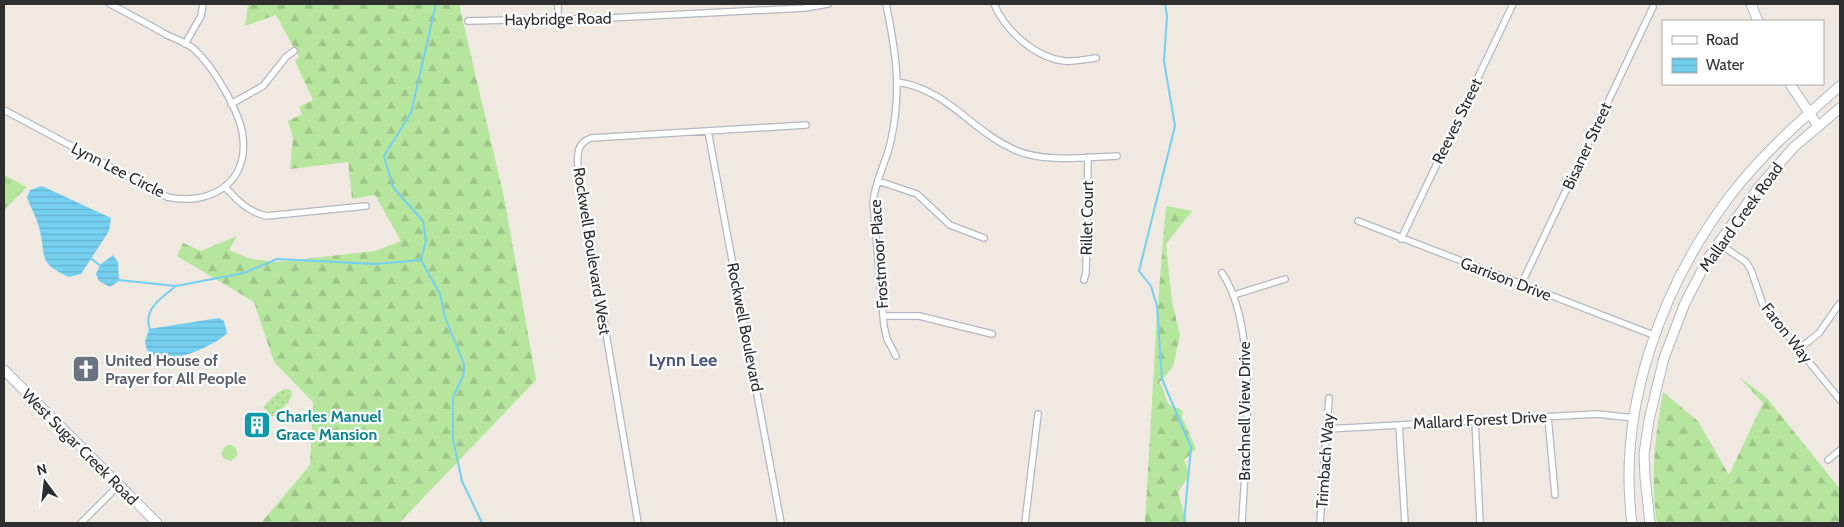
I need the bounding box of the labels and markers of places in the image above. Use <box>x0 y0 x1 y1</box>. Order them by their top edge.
place label: United House of Prayer for All People <box>105 351 246 388</box>
church icon: United House of Prayer for All People <box>71 354 101 384</box>
place label: Charles Manuel Grace Mansion <box>276 407 382 444</box>
building icon: Charles Manuel Grace Mansion <box>242 410 272 440</box>

